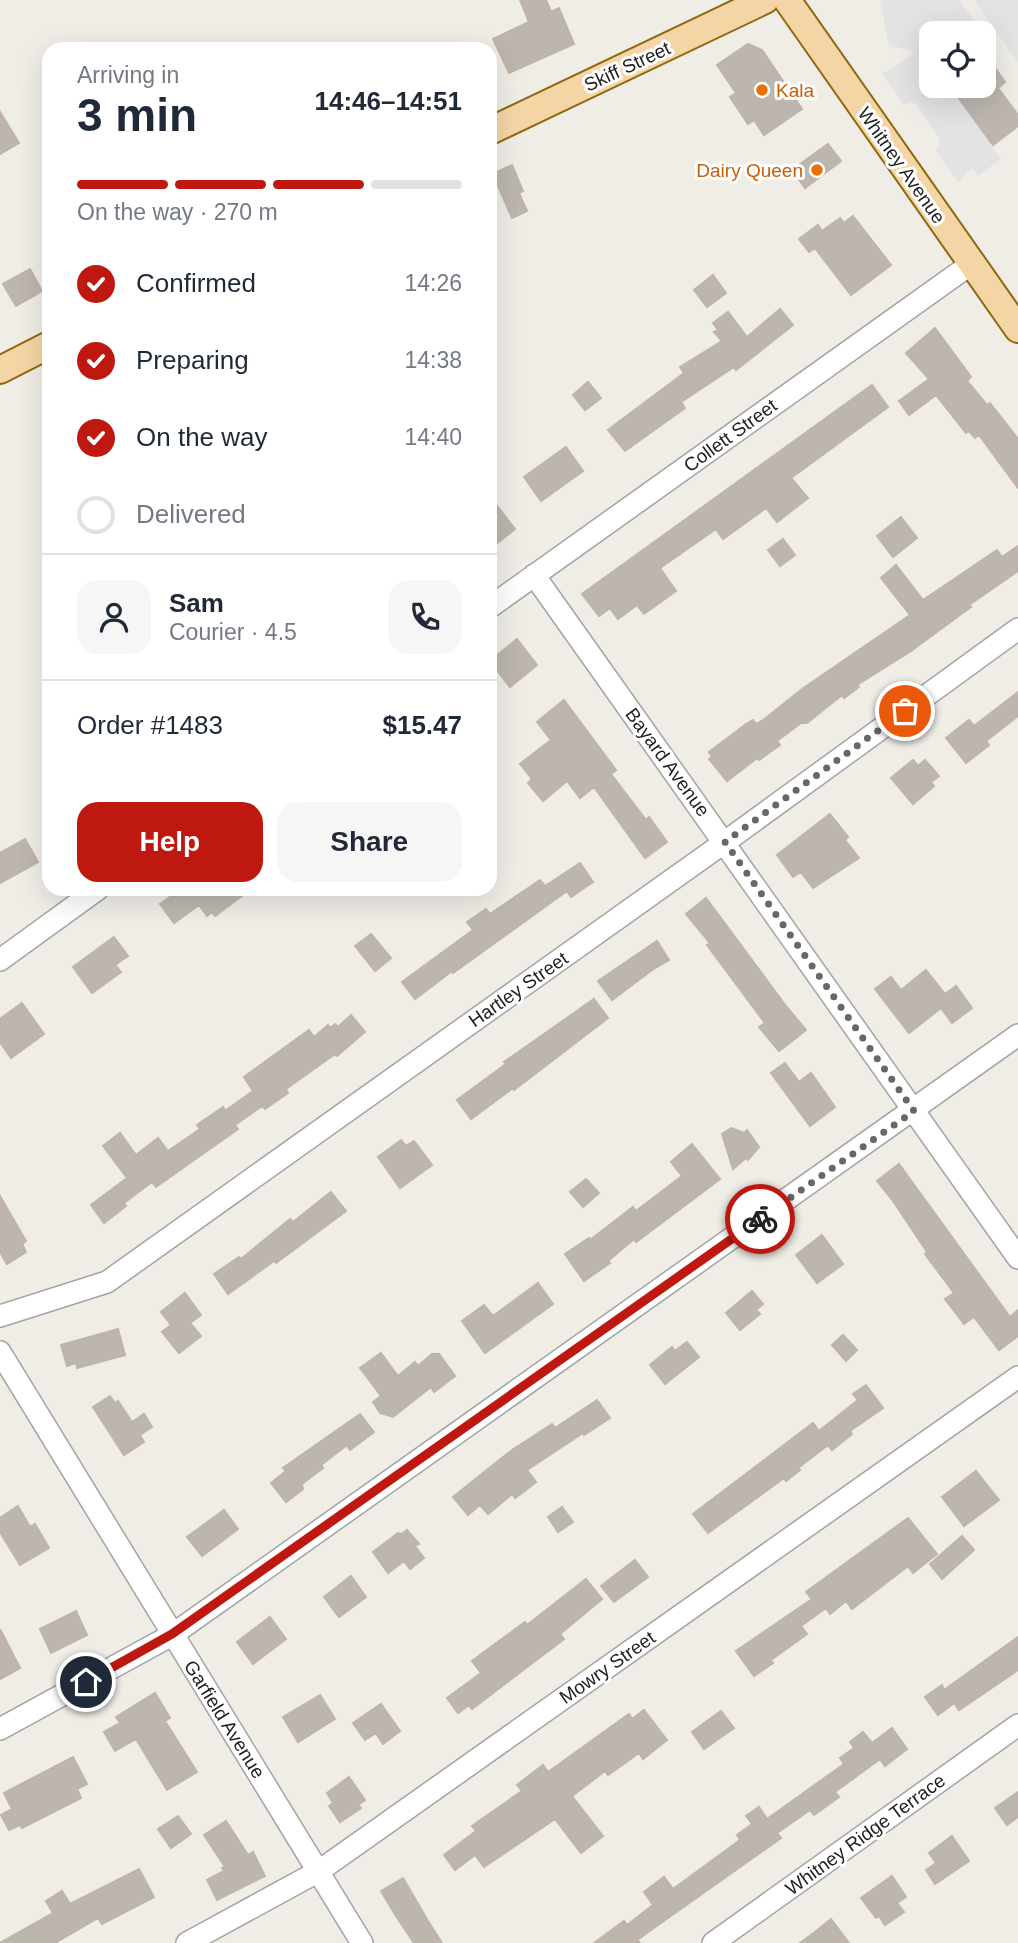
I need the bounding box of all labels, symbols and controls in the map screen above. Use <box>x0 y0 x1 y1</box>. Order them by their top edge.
map controls <box>919 21 996 98</box>
button: locate <box>919 21 996 98</box>
street label: Skiff Street <box>581 37 674 96</box>
text: Arriving in <box>77 62 179 88</box>
place label: Kala <box>776 80 814 101</box>
marker: Kala <box>754 82 770 98</box>
text: 14:46–14:51 <box>315 86 462 116</box>
text: 3 min <box>77 89 197 141</box>
street label: Whitney Avenue <box>854 103 949 227</box>
place label: Dairy Queen <box>696 160 803 181</box>
marker: Dairy Queen <box>809 162 825 178</box>
text: On the way · 270 m <box>77 199 278 225</box>
icon: check <box>77 265 115 303</box>
text: Confirmed <box>136 268 256 298</box>
text: 14:26 <box>404 270 462 296</box>
icon: check <box>77 342 115 380</box>
text: Preparing <box>136 345 249 375</box>
text: 14:38 <box>404 347 462 373</box>
street label: Collett Street <box>680 394 781 476</box>
icon: check <box>77 419 115 457</box>
text: On the way <box>136 422 268 452</box>
text: 14:40 <box>404 424 462 450</box>
text: Delivered <box>136 499 246 529</box>
button: person <box>77 580 151 654</box>
button: phone <box>388 580 462 654</box>
text: Sam <box>169 588 224 618</box>
text: Courier · 4.5 <box>169 619 297 645</box>
pin <box>875 681 935 741</box>
icon: bag <box>886 692 924 730</box>
street label: Bayard Avenue <box>621 704 714 820</box>
text: Order #1483 <box>77 710 223 740</box>
text: $15.47 <box>382 710 462 740</box>
button: Help <box>77 802 263 882</box>
button: Share <box>277 802 462 882</box>
street label: Hartley Street <box>465 947 572 1031</box>
courier <box>725 1184 795 1254</box>
icon: bike <box>741 1200 779 1238</box>
street label: Mowry Street <box>555 1626 660 1708</box>
pin <box>56 1652 116 1712</box>
street label: Garfield Avenue <box>180 1657 269 1782</box>
icon: home <box>67 1663 105 1701</box>
street label: Whitney Ridge Terrace <box>782 1770 949 1899</box>

